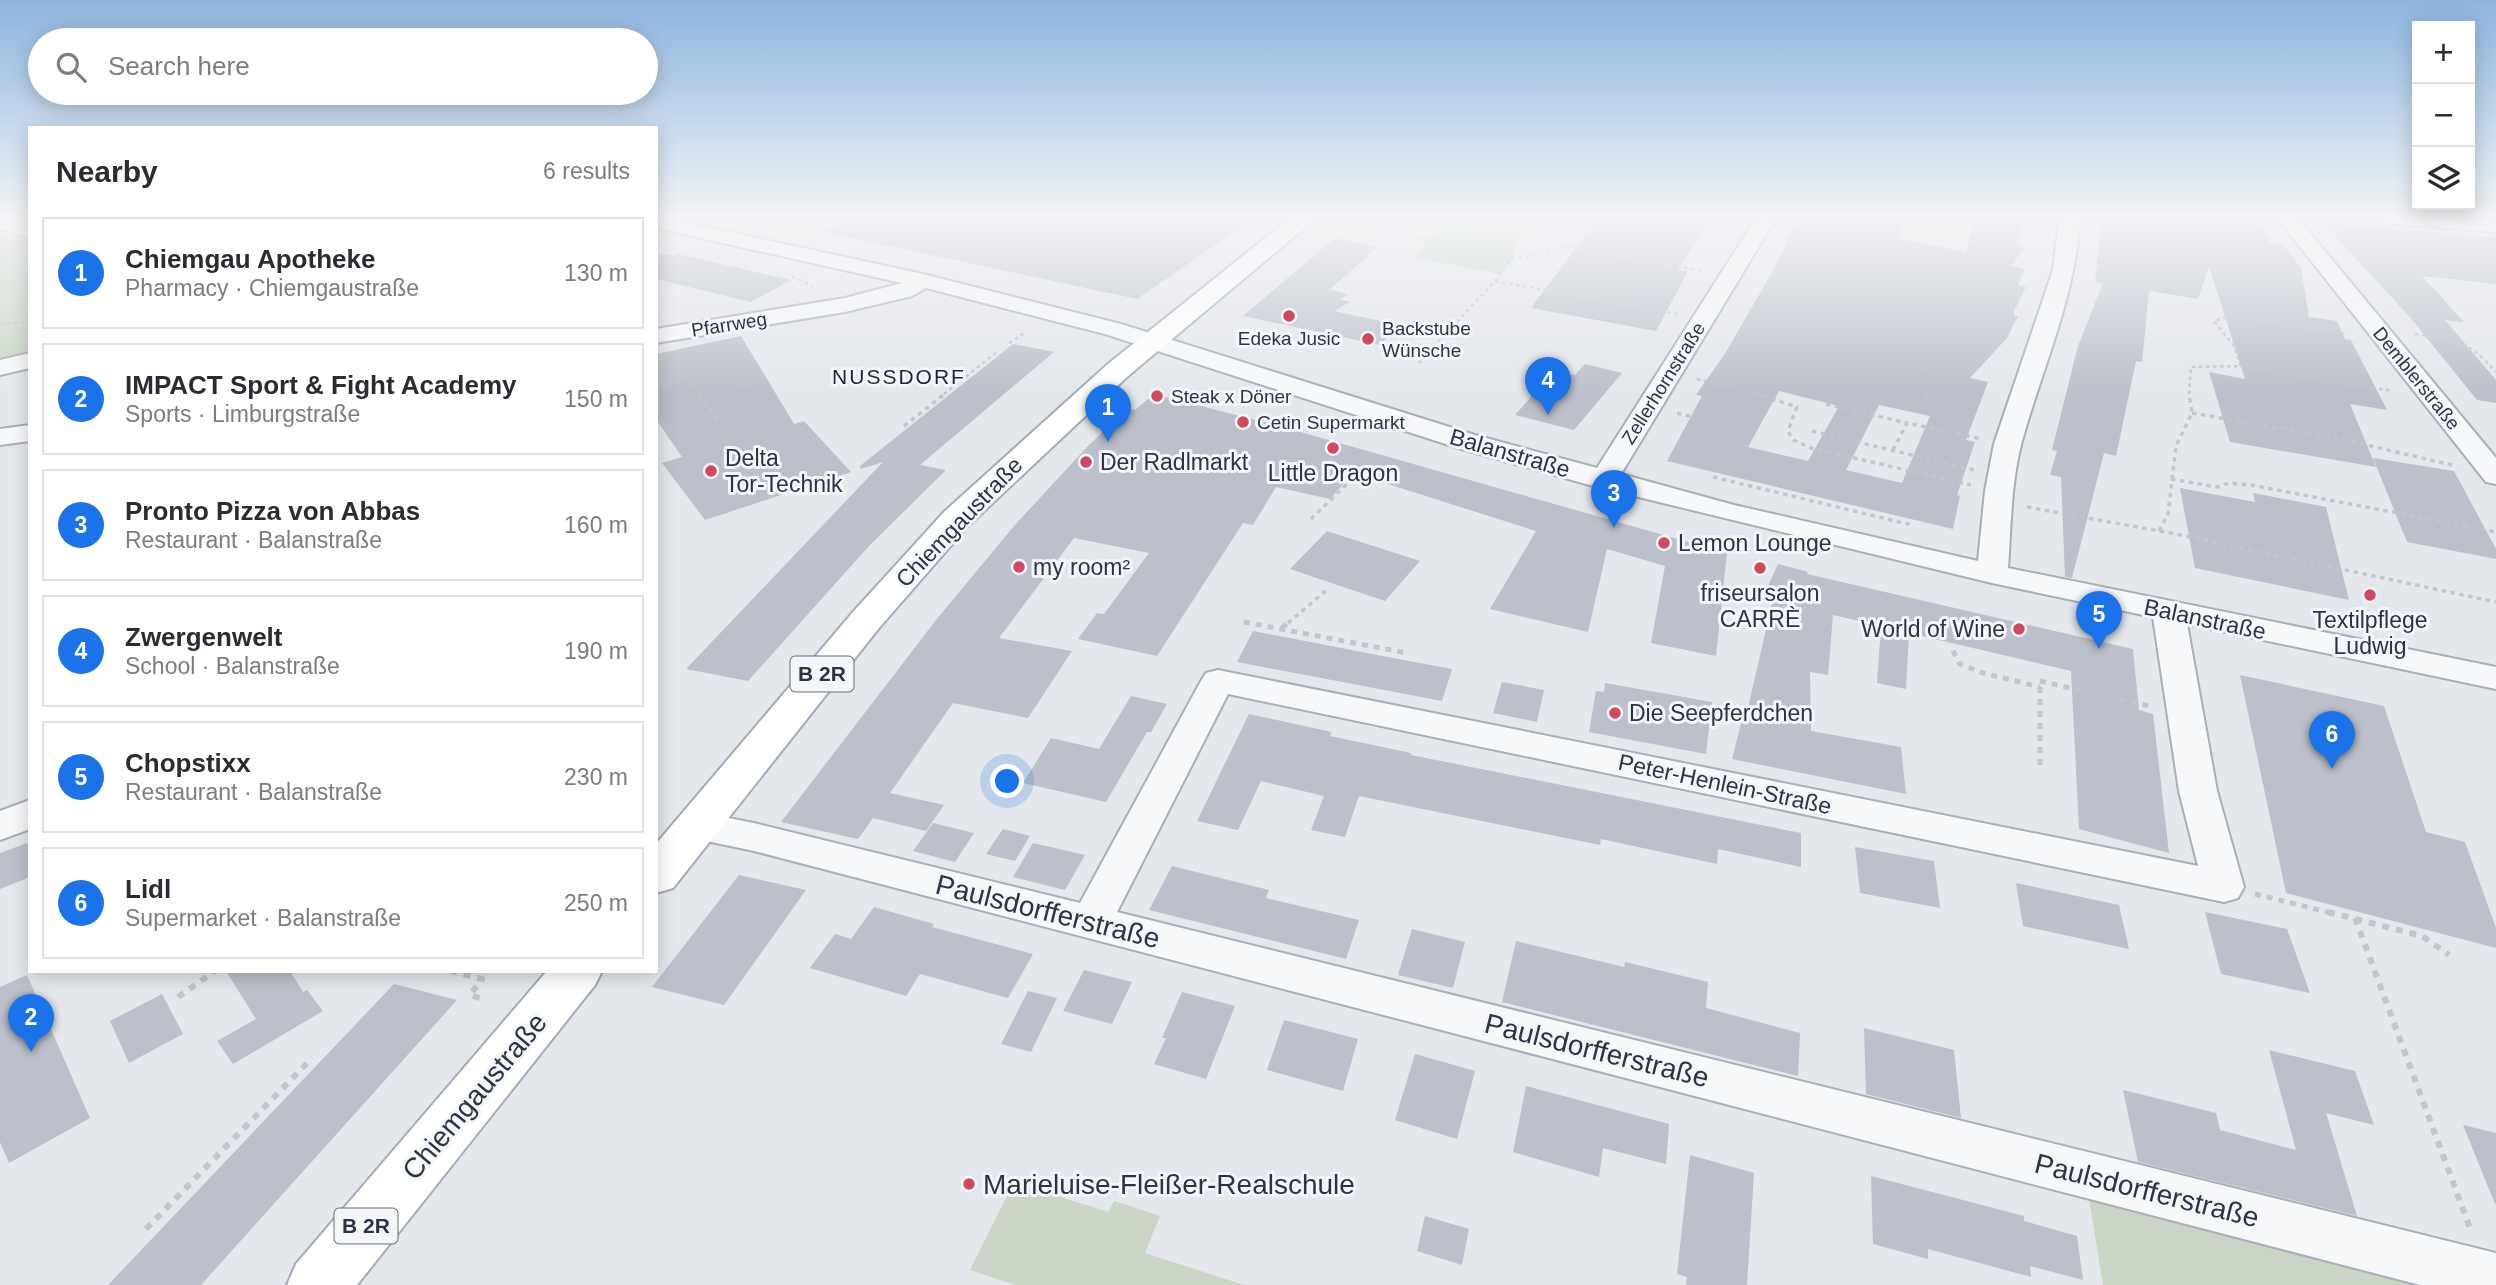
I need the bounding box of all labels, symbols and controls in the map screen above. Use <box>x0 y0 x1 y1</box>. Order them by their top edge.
map controls <box>2412 21 2475 210</box>
button: + <box>2412 21 2475 84</box>
search box <box>28 28 658 105</box>
icon: search <box>52 48 90 86</box>
text: Search here <box>108 51 250 81</box>
button: − <box>2412 84 2475 147</box>
button: layers <box>2412 147 2475 210</box>
text: Nearby <box>56 155 158 188</box>
text: 6 results <box>543 158 630 184</box>
text: Chiemgau Apotheke <box>125 244 375 274</box>
text: 1 <box>75 260 87 286</box>
text: 130 m <box>564 260 628 286</box>
text: Pharmacy · Chiemgaustraße <box>125 275 419 301</box>
street label: Pfarrweg <box>690 308 768 341</box>
marker: Edeka Jusic <box>1281 308 1297 324</box>
place label: Backstube Wünsche <box>1382 318 1471 361</box>
street label: Zellerhornstraße <box>1618 319 1709 448</box>
street label: Demblerstraße <box>2369 323 2464 434</box>
place label: Edeka Jusic <box>1238 328 1340 349</box>
marker: Backstube Wünsche <box>1360 331 1376 347</box>
pin: 4 <box>1525 357 1571 415</box>
district label: NUSSDORF <box>832 365 966 388</box>
text: IMPACT Sport & Fight Academy <box>125 370 516 400</box>
pin: 1 <box>1085 384 1131 442</box>
text: 2 <box>75 386 87 412</box>
text: 150 m <box>564 386 628 412</box>
place label: Steak x Döner <box>1171 386 1292 407</box>
marker: Steak x Döner <box>1149 388 1165 404</box>
text: Sports · Limburgstraße <box>125 401 360 427</box>
place label: Cetin Supermarkt <box>1257 412 1406 433</box>
marker: Cetin Supermarkt <box>1235 414 1251 430</box>
street label: Balanstraße <box>1447 423 1573 483</box>
marker: Little Dragon <box>1325 440 1341 456</box>
place label: Delta Tor-Technik <box>725 445 843 497</box>
place label: Der Radlmarkt <box>1100 449 1249 475</box>
street label: Chiemgaustraße <box>891 452 1027 592</box>
marker: Der Radlmarkt <box>1078 454 1094 470</box>
place label: Little Dragon <box>1268 460 1398 486</box>
marker: Delta Tor-Technik <box>703 463 719 479</box>
pin: 3 <box>1591 470 1637 528</box>
text: Pronto Pizza von Abbas <box>125 496 420 526</box>
text: 3 <box>75 512 87 538</box>
text: 160 m <box>564 512 628 538</box>
text: Restaurant · Balanstraße <box>125 527 382 553</box>
place label: Lemon Lounge <box>1678 530 1831 556</box>
marker: Lemon Lounge <box>1656 535 1672 551</box>
place label: my room² <box>1033 554 1130 580</box>
marker: my room² <box>1011 559 1027 575</box>
marker: friseursalon CARRÈ <box>1752 560 1768 576</box>
place label: friseursalon CARRÈ <box>1701 580 1819 632</box>
marker: Textilpflege Ludwig <box>2362 587 2378 603</box>
pin: 5 <box>2076 591 2122 649</box>
street label: Balanstraße <box>2142 593 2268 645</box>
place label: Textilpflege Ludwig <box>2312 607 2428 659</box>
place label: World of Wine <box>1861 616 2005 642</box>
marker: World of Wine <box>2011 621 2027 637</box>
text: Zwergenwelt <box>125 622 282 652</box>
text: 4 <box>75 638 87 664</box>
text: 190 m <box>564 638 628 664</box>
text: School · Balanstraße <box>125 653 340 679</box>
road number: B 2R <box>790 656 854 692</box>
place label: Die Seepferdchen <box>1629 700 1813 726</box>
marker: Die Seepferdchen <box>1607 705 1623 721</box>
pin: 6 <box>2309 711 2355 769</box>
text: Chopstixx <box>125 748 251 778</box>
street label: Peter-Henlein-Straße <box>1616 749 1834 819</box>
text: 5 <box>75 764 87 790</box>
text: 230 m <box>564 764 628 790</box>
your location <box>990 764 1024 798</box>
text: Restaurant · Balanstraße <box>125 779 382 805</box>
street label: Paulsdorfferstraße <box>933 869 1163 954</box>
text: Lidl <box>125 874 171 904</box>
text: 6 <box>75 890 87 916</box>
text: 250 m <box>564 890 628 916</box>
text: Supermarket · Balanstraße <box>125 905 401 931</box>
pin: 2 <box>8 994 54 1052</box>
street label: Chiemgaustraße <box>396 1007 553 1186</box>
street label: Paulsdorfferstraße <box>1482 1008 1712 1093</box>
street label: Paulsdorfferstraße <box>2032 1148 2262 1233</box>
place label: Marieluise-Fleißer-Realschule <box>983 1169 1355 1200</box>
marker: Marieluise-Fleißer-Realschule <box>961 1176 977 1192</box>
road number: B 2R <box>334 1208 398 1244</box>

